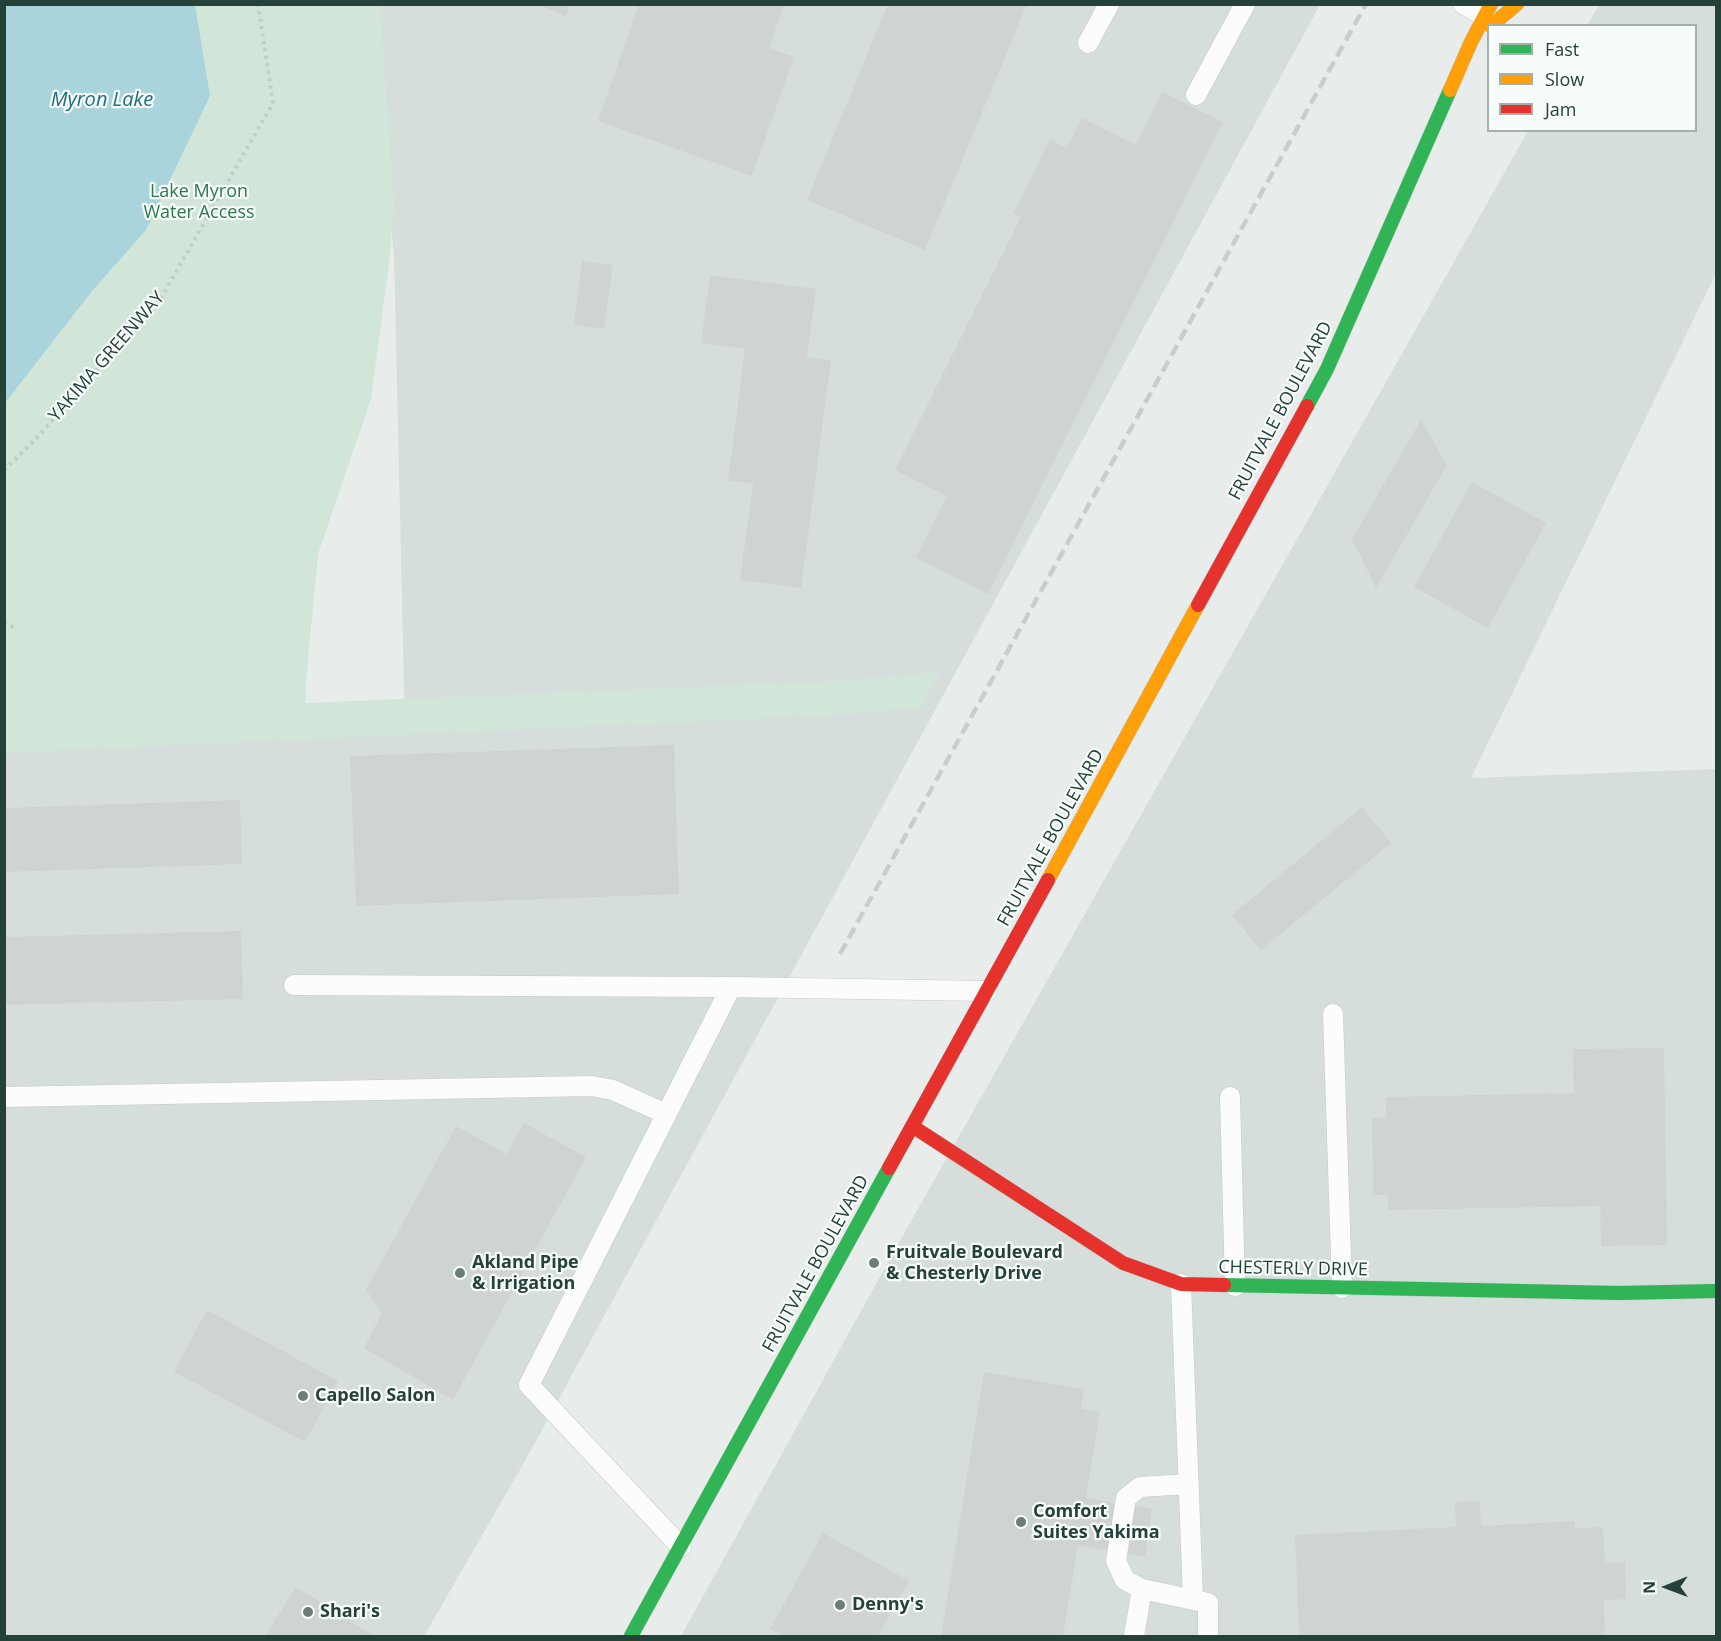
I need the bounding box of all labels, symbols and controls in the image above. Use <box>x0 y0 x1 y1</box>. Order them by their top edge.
legend <box>1487 24 1697 132</box>
text: Fast <box>1545 37 1579 61</box>
text: Slow <box>1545 67 1584 91</box>
water label: Myron Lake <box>51 88 153 112</box>
text: Jam <box>1545 97 1577 121</box>
park label: Lake Myron Water Access <box>143 181 255 224</box>
street label: YAKIMA GREENWAY <box>45 287 169 427</box>
street label: FRUITVALE BOULEVARD <box>1225 318 1337 504</box>
street label: FRUITVALE BOULEVARD <box>993 746 1109 930</box>
street label: FRUITVALE BOULEVARD <box>758 1172 874 1356</box>
place label: Fruitvale Boulevard & Chesterly Drive <box>886 1242 1063 1284</box>
place label: Akland Pipe & Irrigation <box>472 1252 579 1294</box>
marker: Fruitvale Boulevard & Chesterly Drive <box>867 1256 881 1270</box>
street label: CHESTERLY DRIVE <box>1218 1257 1368 1281</box>
marker: Akland Pipe & Irrigation <box>453 1266 467 1280</box>
place label: Capello Salon <box>315 1385 435 1407</box>
marker: Capello Salon <box>296 1389 310 1403</box>
place label: Comfort Suites Yakima <box>1033 1501 1160 1544</box>
marker: Comfort Suites Yakima <box>1014 1515 1028 1529</box>
north arrow <box>1637 1557 1697 1617</box>
text: N <box>1638 1581 1660 1594</box>
place label: Denny's <box>852 1594 924 1616</box>
marker: Denny's <box>833 1598 847 1612</box>
place label: Shari's <box>320 1601 380 1623</box>
marker: Shari's <box>301 1605 315 1619</box>

